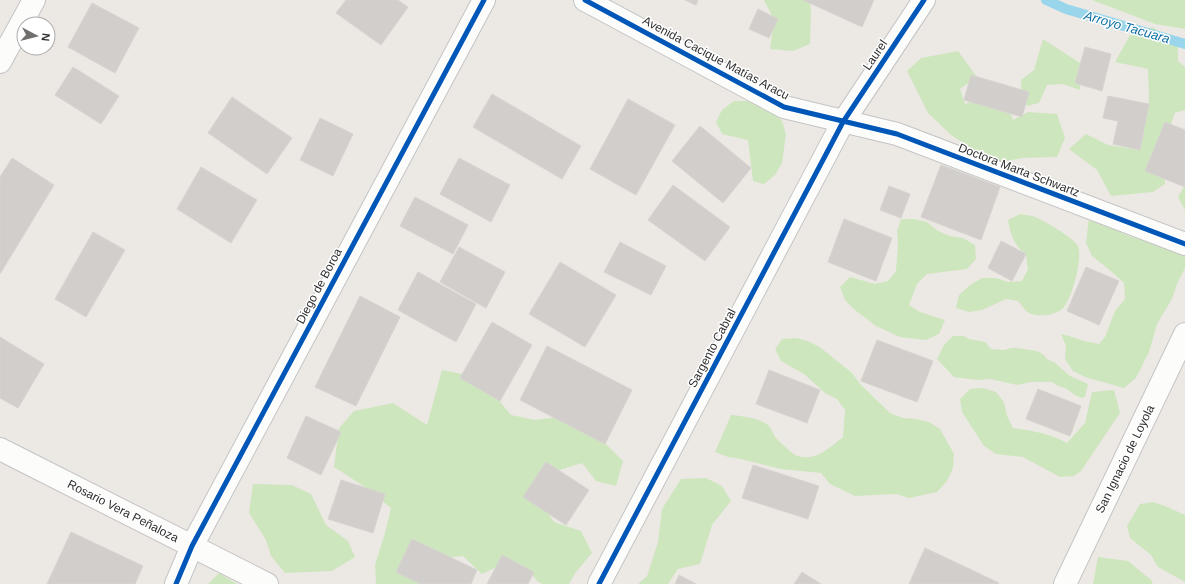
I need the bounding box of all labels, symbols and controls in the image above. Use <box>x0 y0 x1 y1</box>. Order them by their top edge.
water label: Arroyo Tacuara <box>1081 7 1172 46</box>
street label: Avenida Cacique Matías Aracu <box>640 13 792 103</box>
north arrow <box>16 16 56 56</box>
text: N <box>39 33 52 42</box>
street label: Laurel <box>860 37 890 73</box>
street label: Doctora Marta Schwartz <box>956 140 1082 200</box>
street label: Diego de Boroa <box>293 246 345 326</box>
street label: Sargento Cabral <box>685 306 739 390</box>
street label: San Ignacio de Loyola <box>1093 402 1157 515</box>
street label: Rosario Vera Peñaloza <box>65 477 181 545</box>

